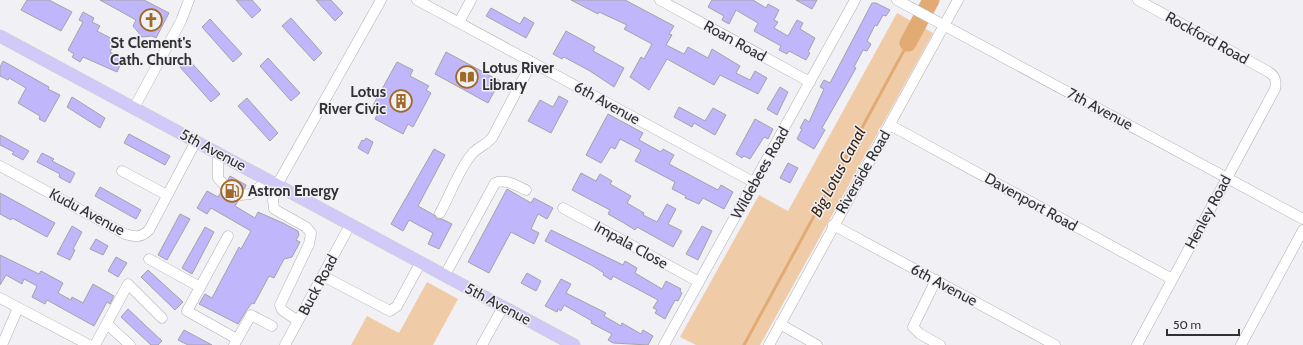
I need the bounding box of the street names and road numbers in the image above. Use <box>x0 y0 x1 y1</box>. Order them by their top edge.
street label: Rockford Road <box>1162 8 1252 68</box>
street label: Roan Road <box>701 17 769 65</box>
street label: 6th Avenue <box>571 78 643 129</box>
street label: 7th Avenue <box>1064 84 1136 134</box>
street label: Wildebees Road <box>727 124 793 222</box>
street label: 5th Avenue <box>177 125 249 175</box>
street label: Riverside Road <box>832 127 894 217</box>
street label: Davenport Road <box>981 169 1081 235</box>
street label: Henley Road <box>1181 172 1235 252</box>
street label: Kudu Avenue <box>46 185 128 240</box>
street label: Impala Close <box>591 217 671 273</box>
street label: Buck Road <box>295 252 341 318</box>
street label: 6th Avenue <box>908 260 981 310</box>
street label: 5th Avenue <box>462 279 534 329</box>

